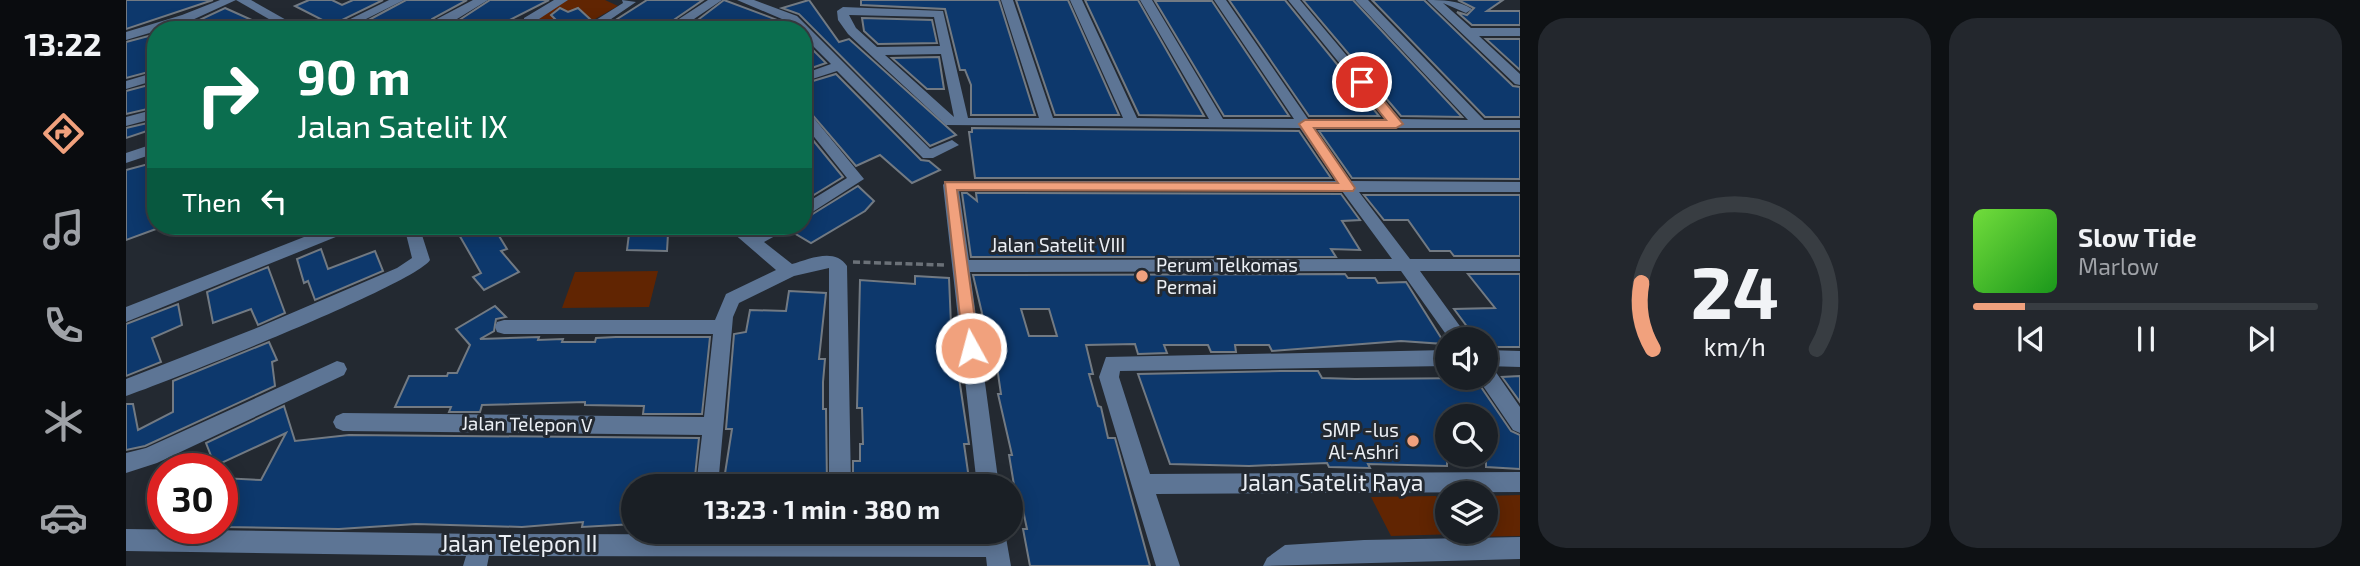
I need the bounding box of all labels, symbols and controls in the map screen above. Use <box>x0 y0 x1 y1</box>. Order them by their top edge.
text: 13:22 <box>24 24 102 62</box>
text: 90 m <box>297 46 411 105</box>
icon: right <box>182 49 273 140</box>
pin <box>1332 52 1392 112</box>
icon: arrive <box>1343 63 1381 101</box>
text: Jalan Satelit IX <box>297 106 508 144</box>
icon: directions <box>39 109 88 158</box>
icon: left <box>255 182 293 220</box>
text: Then <box>182 186 241 217</box>
icon: music <box>39 205 88 254</box>
text: Slow Tide <box>2078 221 2197 252</box>
street label: Jalan Satelit VIII <box>991 233 1125 256</box>
text: 24 <box>1690 246 1779 334</box>
text: Marlow <box>2078 252 2159 280</box>
place label: Perum Telkomas Permai <box>1156 253 1298 298</box>
marker: Perum Telkomas Permai <box>1134 268 1150 284</box>
icon: phone <box>39 301 88 350</box>
position arrow <box>934 311 1008 385</box>
icon: previous <box>2012 320 2050 358</box>
icon: pause <box>2127 320 2165 358</box>
icon: next <box>2242 320 2280 358</box>
map controls <box>1435 327 1498 544</box>
button: sound <box>1435 327 1498 390</box>
text: km/h <box>1703 331 1766 361</box>
icon: climate <box>39 397 88 446</box>
button: search <box>1435 404 1498 467</box>
street label: Jalan Telepon V <box>461 411 593 436</box>
place label: SMP -lus Al-Ashri <box>1322 418 1399 463</box>
marker: SMP -lus Al-Ashri <box>1405 433 1421 449</box>
speed limit sign: 30 <box>147 453 238 544</box>
street label: Jalan Satelit Raya <box>1241 468 1424 496</box>
button: layers <box>1435 481 1498 544</box>
icon: car <box>39 493 88 542</box>
text: 13:23 · 1 min · 380 m <box>704 493 940 524</box>
street label: Jalan Telepon II <box>440 529 598 557</box>

